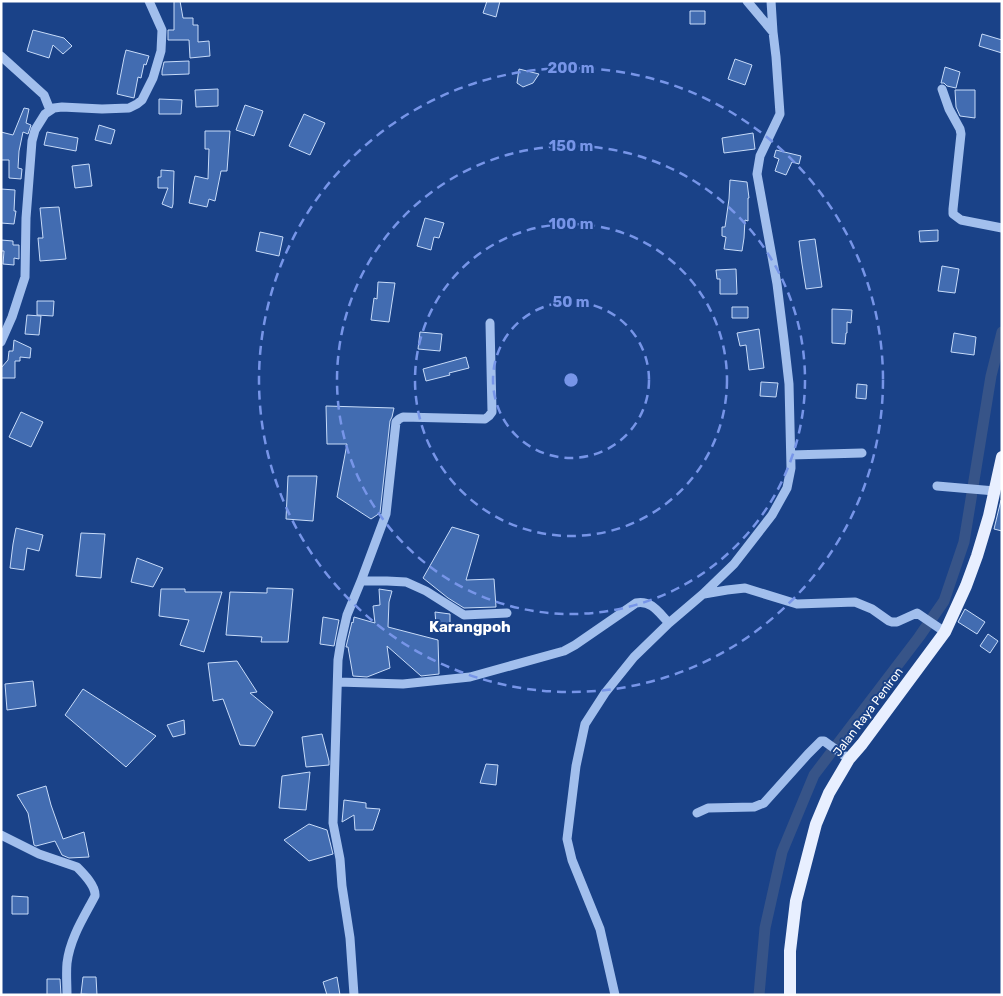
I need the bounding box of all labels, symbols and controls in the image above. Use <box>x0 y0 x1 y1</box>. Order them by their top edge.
text: 200 m <box>547 59 595 77</box>
text: 150 m <box>549 137 593 155</box>
text: 100 m <box>549 215 593 233</box>
text: 50 m <box>553 293 589 311</box>
centre of rings <box>562 371 580 389</box>
district label: Karangpoh <box>429 618 511 636</box>
street label: Jalan Raya Peniron <box>830 665 906 759</box>

